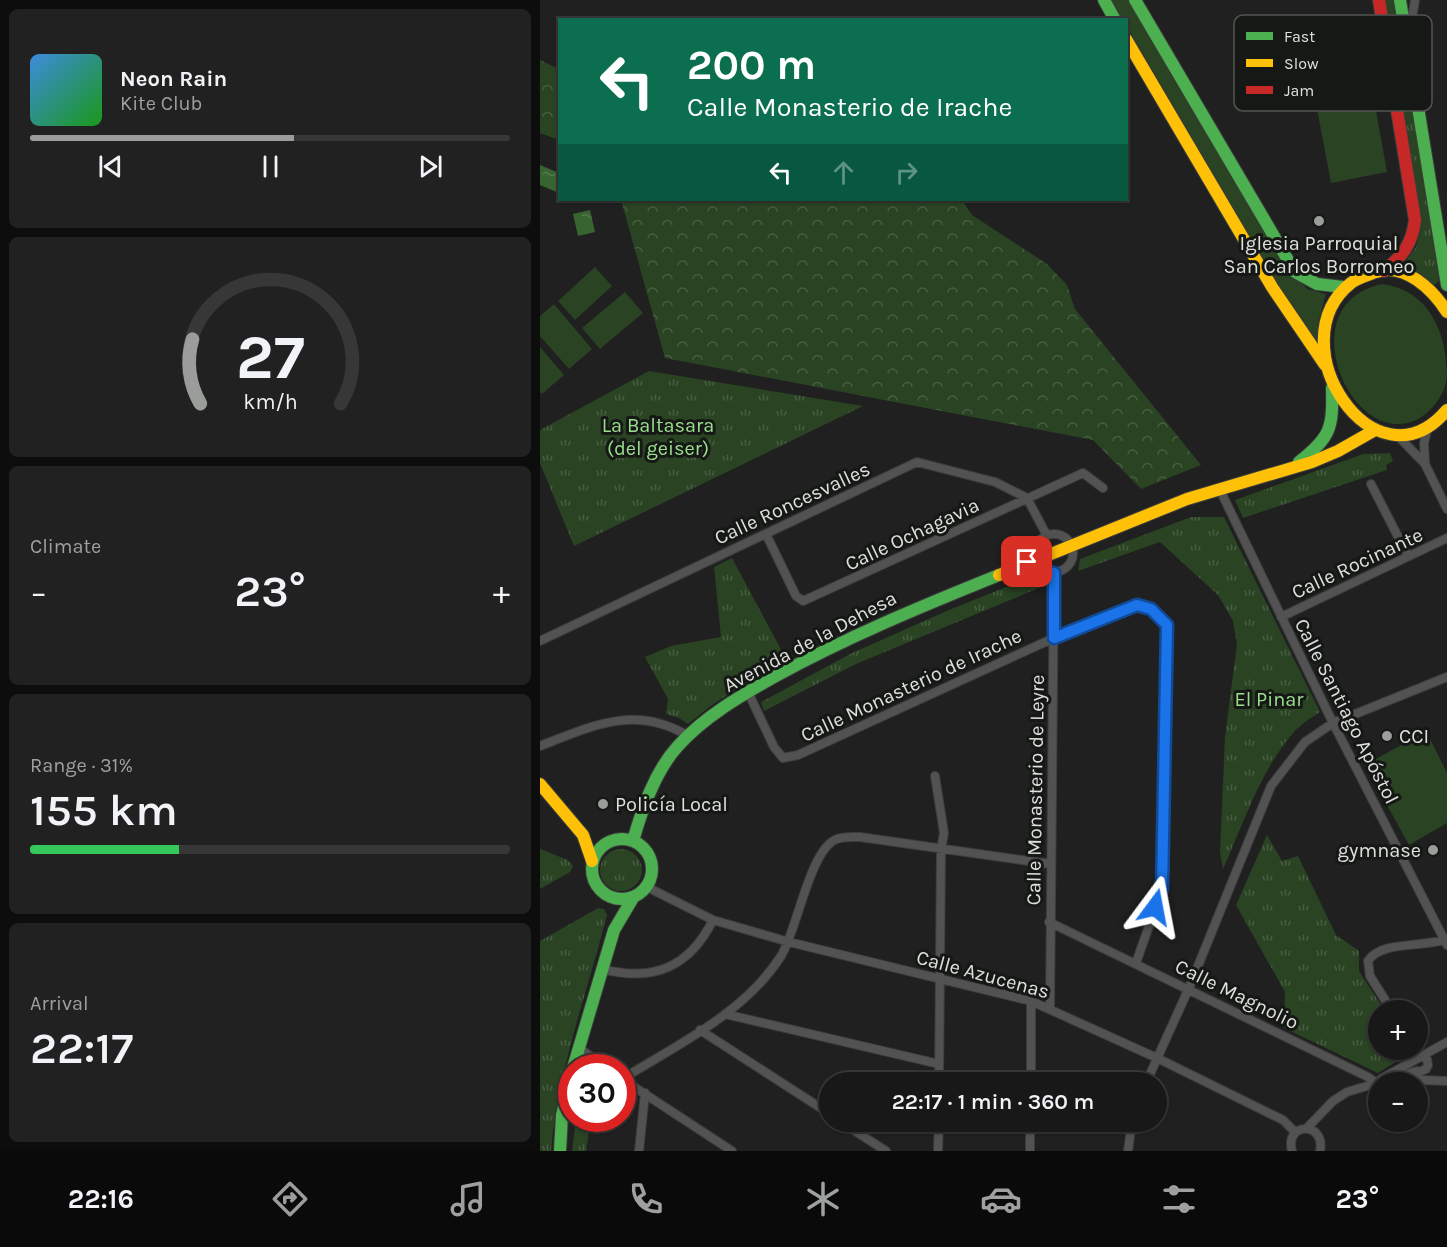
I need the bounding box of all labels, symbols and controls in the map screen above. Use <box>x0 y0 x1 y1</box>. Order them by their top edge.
legend <box>1234 15 1432 111</box>
text: Fast <box>1284 27 1315 46</box>
text: 200 m <box>687 40 816 90</box>
icon: left <box>588 42 666 120</box>
text: Slow <box>1284 54 1319 73</box>
text: Neon Rain <box>120 66 227 92</box>
text: Jam <box>1284 81 1314 100</box>
text: Calle Monasterio de Irache <box>687 91 1012 123</box>
text: Kite Club <box>120 92 202 115</box>
icon: previous <box>94 150 127 183</box>
icon: pause <box>254 150 287 183</box>
icon: next <box>414 150 447 183</box>
icon: left <box>764 156 797 189</box>
icon: ahead <box>827 156 860 189</box>
icon: right <box>890 156 923 189</box>
marker: Iglesia Parroquial San Carlos Borromeo <box>1312 214 1326 228</box>
place label: Iglesia Parroquial San Carlos Borromeo <box>1224 232 1414 278</box>
text: 27 <box>236 321 304 394</box>
text: km/h <box>243 390 297 415</box>
park label: La Baltasara (del geiser) <box>602 414 714 460</box>
street label: Calle Roncesvalles <box>711 457 874 550</box>
street label: Calle Ochagavia <box>842 493 983 576</box>
street label: Calle Rocinante <box>1288 523 1426 604</box>
text: Climate <box>30 535 101 558</box>
pin <box>1001 536 1052 587</box>
icon: arrive <box>1010 545 1043 578</box>
text: 23° <box>234 565 306 617</box>
text: − <box>30 573 47 611</box>
text: + <box>493 573 510 611</box>
street label: Avenida de la Dehesa <box>720 586 901 697</box>
street label: Calle Santiago Apóstol <box>1290 615 1403 808</box>
street label: Calle Monasterio de Irache <box>797 624 1025 747</box>
street label: Calle Monasterio de Leyre <box>1022 674 1049 906</box>
park label: El Pinar <box>1235 688 1304 711</box>
place label: CCI <box>1399 725 1429 748</box>
marker: CCI <box>1380 729 1394 743</box>
text: Range · 31% <box>30 754 133 777</box>
text: 155 km <box>30 784 178 836</box>
place label: Policía Local <box>615 793 728 816</box>
marker: Policía Local <box>596 797 610 811</box>
place label: gymnase <box>1338 839 1421 862</box>
marker: gymnase <box>1426 843 1440 857</box>
position arrow <box>1123 875 1187 939</box>
street label: Calle Azucenas <box>914 946 1052 1003</box>
street label: Calle Magnolio <box>1171 955 1302 1034</box>
text: Arrival <box>30 992 89 1015</box>
map controls <box>1368 1000 1428 1132</box>
button: + <box>1368 1000 1428 1060</box>
text: 22:17 <box>30 1022 133 1074</box>
speed limit sign: 30 <box>558 1054 636 1132</box>
button: − <box>1368 1072 1428 1132</box>
text: 22:17 · 1 min · 360 m <box>892 1089 1094 1115</box>
icon: directions <box>269 1178 311 1220</box>
icon: music <box>447 1178 489 1220</box>
icon: phone <box>625 1178 667 1220</box>
icon: climate <box>802 1178 844 1220</box>
icon: car <box>980 1178 1022 1220</box>
icon: filters <box>1158 1178 1200 1220</box>
text: 22:16 <box>68 1183 134 1215</box>
text: 23° <box>1336 1183 1379 1215</box>

